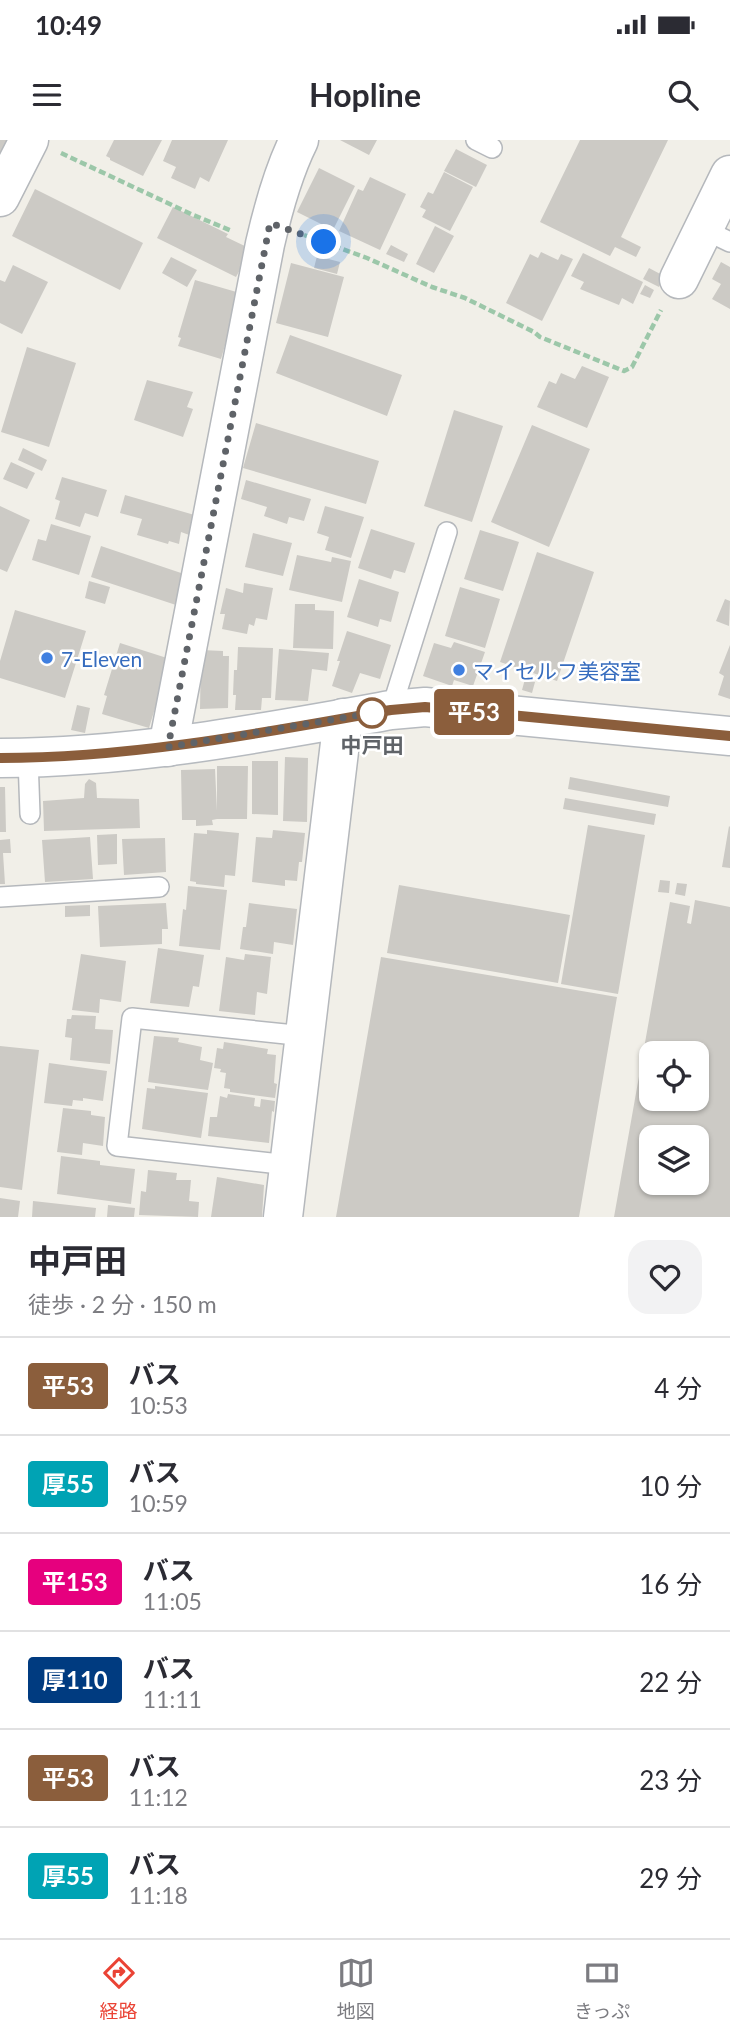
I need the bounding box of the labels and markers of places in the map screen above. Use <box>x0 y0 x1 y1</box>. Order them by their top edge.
place label: 7-Eleven <box>61 646 142 671</box>
marker: 7-Eleven <box>39 650 55 666</box>
place label: マイセルフ美容室 <box>473 658 641 683</box>
marker: マイセルフ美容室 <box>451 662 467 678</box>
marker: 中戸田 <box>357 698 387 728</box>
place label: 中戸田 <box>341 732 404 757</box>

